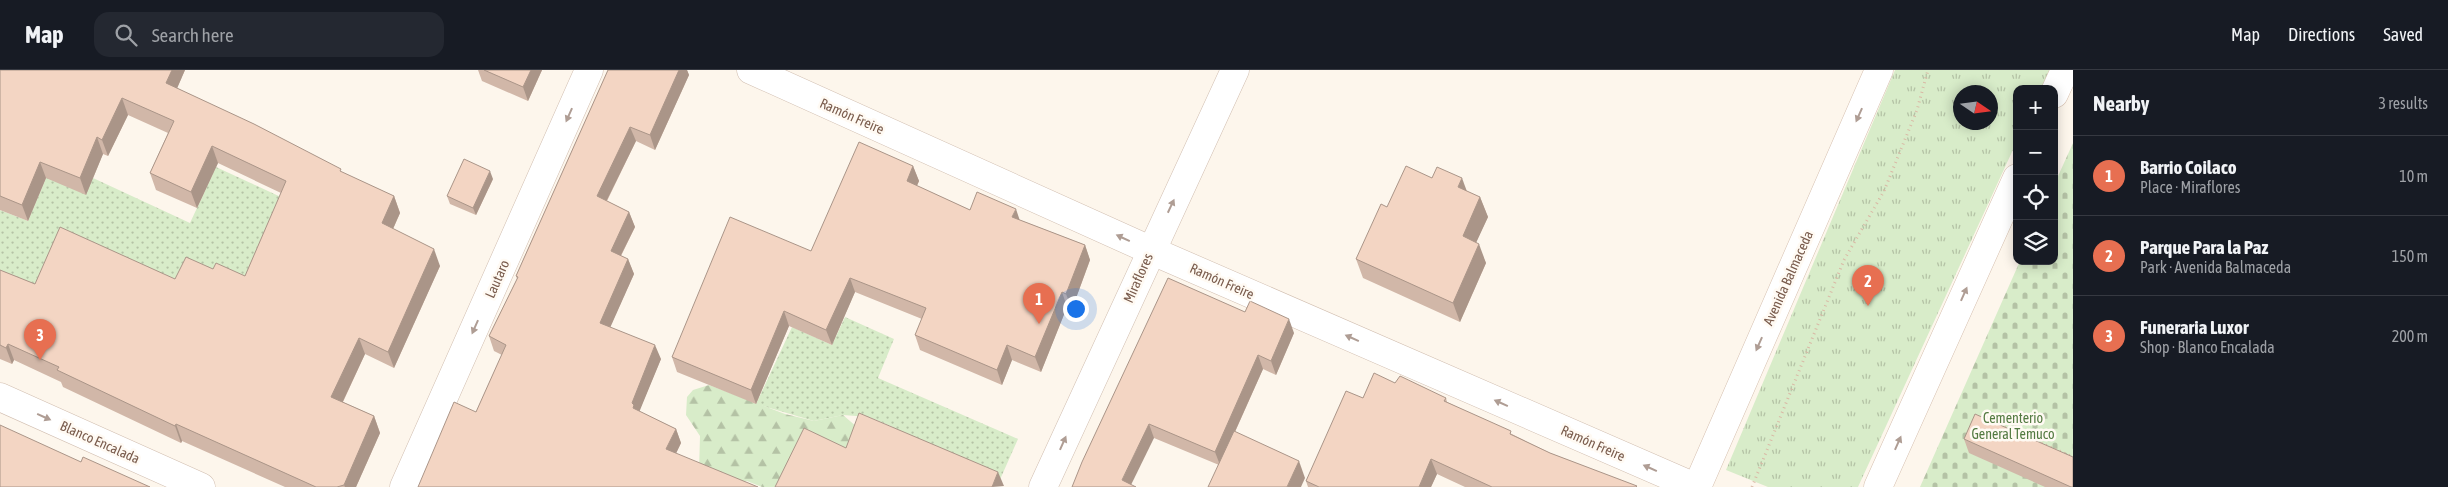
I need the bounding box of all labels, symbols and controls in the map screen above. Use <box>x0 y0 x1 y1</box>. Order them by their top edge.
search box <box>94 12 444 57</box>
text: Map <box>25 21 64 48</box>
icon: search <box>112 21 140 49</box>
text: Search here <box>152 24 234 46</box>
text: Map <box>2231 24 2260 45</box>
text: Directions <box>2288 24 2355 45</box>
text: Saved <box>2383 24 2423 45</box>
north arrow <box>1953 85 1998 130</box>
map controls <box>2013 85 2058 265</box>
button: + <box>2013 85 2058 130</box>
text: Nearby <box>2093 91 2149 115</box>
text: 3 results <box>2378 94 2428 112</box>
street label: Ramón Freire <box>817 95 887 137</box>
one-way arrow <box>565 108 573 122</box>
one-way arrow <box>1855 108 1863 122</box>
button: − <box>2013 130 2058 175</box>
text: Barrio Coilaco <box>2140 156 2237 178</box>
text: 1 <box>2105 167 2113 185</box>
text: 10 m <box>2399 167 2428 185</box>
button: locate <box>2013 175 2058 220</box>
text: Place · Miraflores <box>2140 178 2240 196</box>
one-way arrow <box>1168 199 1176 213</box>
button: layers <box>2013 220 2058 265</box>
street label: Avenida Balmaceda <box>1760 228 1816 328</box>
one-way arrow <box>1116 233 1130 241</box>
text: Parque Para la Paz <box>2140 236 2268 258</box>
text: 2 <box>2105 247 2113 265</box>
text: 150 m <box>2392 247 2428 265</box>
street label: Miraflores <box>1120 251 1156 305</box>
street label: Lautaro <box>482 257 512 301</box>
text: Park · Avenida Balmaceda <box>2140 258 2291 276</box>
street label: Ramón Freire <box>1187 260 1257 302</box>
pin: 2 <box>1852 265 1884 306</box>
pin: 1 <box>1023 283 1055 324</box>
one-way arrow <box>1961 287 1969 301</box>
your location <box>1063 296 1089 322</box>
text: Funeraria Luxor <box>2140 316 2249 338</box>
pin: 3 <box>24 319 56 360</box>
one-way arrow <box>471 320 479 334</box>
text: 3 <box>2105 327 2113 345</box>
text: 200 m <box>2392 327 2428 345</box>
one-way arrow <box>1345 334 1359 342</box>
one-way arrow <box>1755 337 1763 351</box>
text: Shop · Blanco Encalada <box>2140 338 2275 356</box>
one-way arrow <box>1494 398 1508 406</box>
park label: Cementerio General Temuco <box>1971 410 2055 442</box>
one-way arrow <box>37 413 51 421</box>
street label: Blanco Encalada <box>58 417 142 467</box>
street label: Ramón Freire <box>1558 422 1628 464</box>
one-way arrow <box>1059 436 1067 450</box>
one-way arrow <box>1894 436 1902 450</box>
one-way arrow <box>1643 463 1657 471</box>

